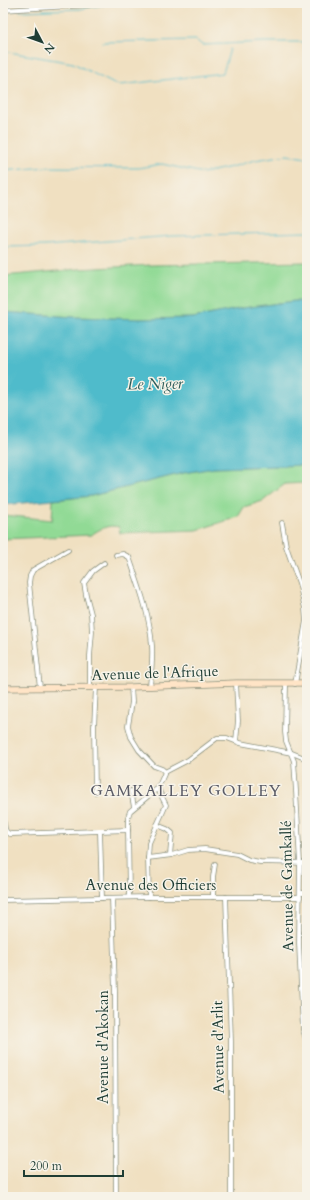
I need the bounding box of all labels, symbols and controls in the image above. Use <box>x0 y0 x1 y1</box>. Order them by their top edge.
north arrow <box>22 22 62 62</box>
text: N <box>40 40 58 57</box>
water label: Le Niger <box>127 373 184 395</box>
street label: Avenue de l'Afrique <box>91 661 219 685</box>
district label: GAMKALLEY GOLLEY <box>90 780 282 802</box>
street label: Avenue de Gamkallé <box>276 820 298 952</box>
street label: Avenue des Officiers <box>86 875 216 895</box>
street label: Avenue d'Akokan <box>93 990 113 1104</box>
street label: Avenue d'Arlit <box>207 1000 229 1094</box>
scale bar <box>24 1152 123 1178</box>
text: 200 m <box>30 1158 63 1174</box>

